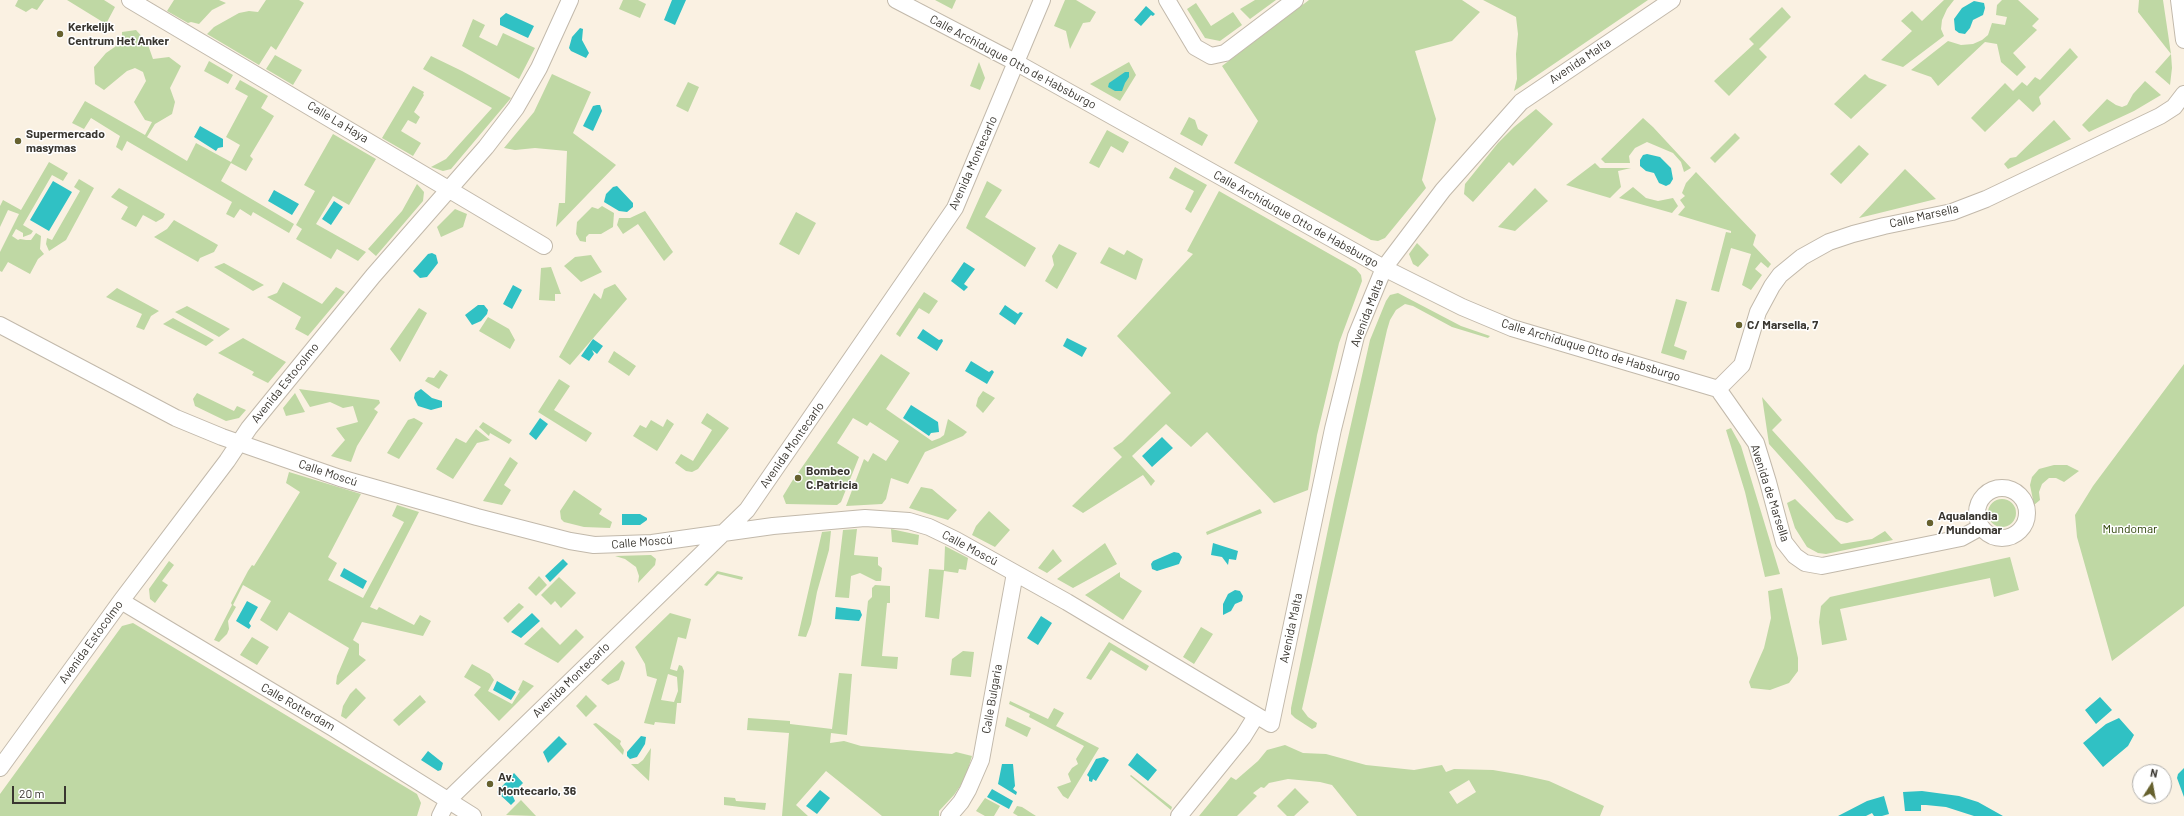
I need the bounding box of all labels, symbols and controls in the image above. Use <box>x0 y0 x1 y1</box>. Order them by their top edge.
street label: Calle Archiduque Otto de Habsburgo <box>927 12 1099 112</box>
place label: Kerkelijk Centrum Het Anker <box>68 20 169 48</box>
marker: Kerkelijk Centrum Het Anker <box>55 29 65 39</box>
street label: Avenida Malta <box>1546 35 1614 87</box>
street label: Calle La Haya <box>305 98 371 146</box>
street label: Avenida Montecarlo <box>946 114 1000 212</box>
place label: Supermercado masymas <box>26 127 105 155</box>
marker: Supermercado masymas <box>13 136 23 146</box>
street label: Calle Archiduque Otto de Habsburgo <box>1211 167 1381 271</box>
street label: Calle Marsella <box>1888 201 1960 231</box>
street label: Avenida Malta <box>1347 277 1387 349</box>
street label: Calle Archiduque Otto de Habsburgo <box>1500 316 1682 384</box>
place label: C/ Marsella, 7 <box>1747 318 1818 332</box>
marker: C/ Marsella, 7 <box>1734 320 1744 330</box>
street label: Avenida Estocolmo <box>248 340 322 426</box>
street label: Avenida Montecarlo <box>757 399 827 491</box>
street label: Avenida de Marsella <box>1747 442 1793 544</box>
street label: Calle Moscú <box>297 457 359 489</box>
place label: Bombeo C.Patricia <box>806 464 858 492</box>
marker: Bombeo C.Patricia <box>793 473 803 483</box>
place label: Aqualandia / Mundomar <box>1938 509 2002 537</box>
marker: Aqualandia / Mundomar <box>1925 518 1935 528</box>
park label: Mundomar <box>2103 522 2157 536</box>
street label: Calle Moscú <box>940 527 1000 569</box>
street label: Calle Moscú <box>611 532 673 552</box>
street label: Avenida Malta <box>1277 592 1305 664</box>
street label: Avenida Estocolmo <box>56 598 126 686</box>
street label: Avenida Montecarlo <box>529 640 613 720</box>
street label: Calle Bulgaria <box>979 663 1005 735</box>
street label: Calle Rotterdam <box>258 680 338 734</box>
north arrow <box>2132 764 2172 804</box>
text: N <box>2149 766 2159 780</box>
place label: Av. Montecarlo, 36 <box>498 770 576 798</box>
scale bar <box>14 778 68 804</box>
marker: Av. Montecarlo, 36 <box>485 779 495 789</box>
text: 20 m <box>19 786 45 800</box>

